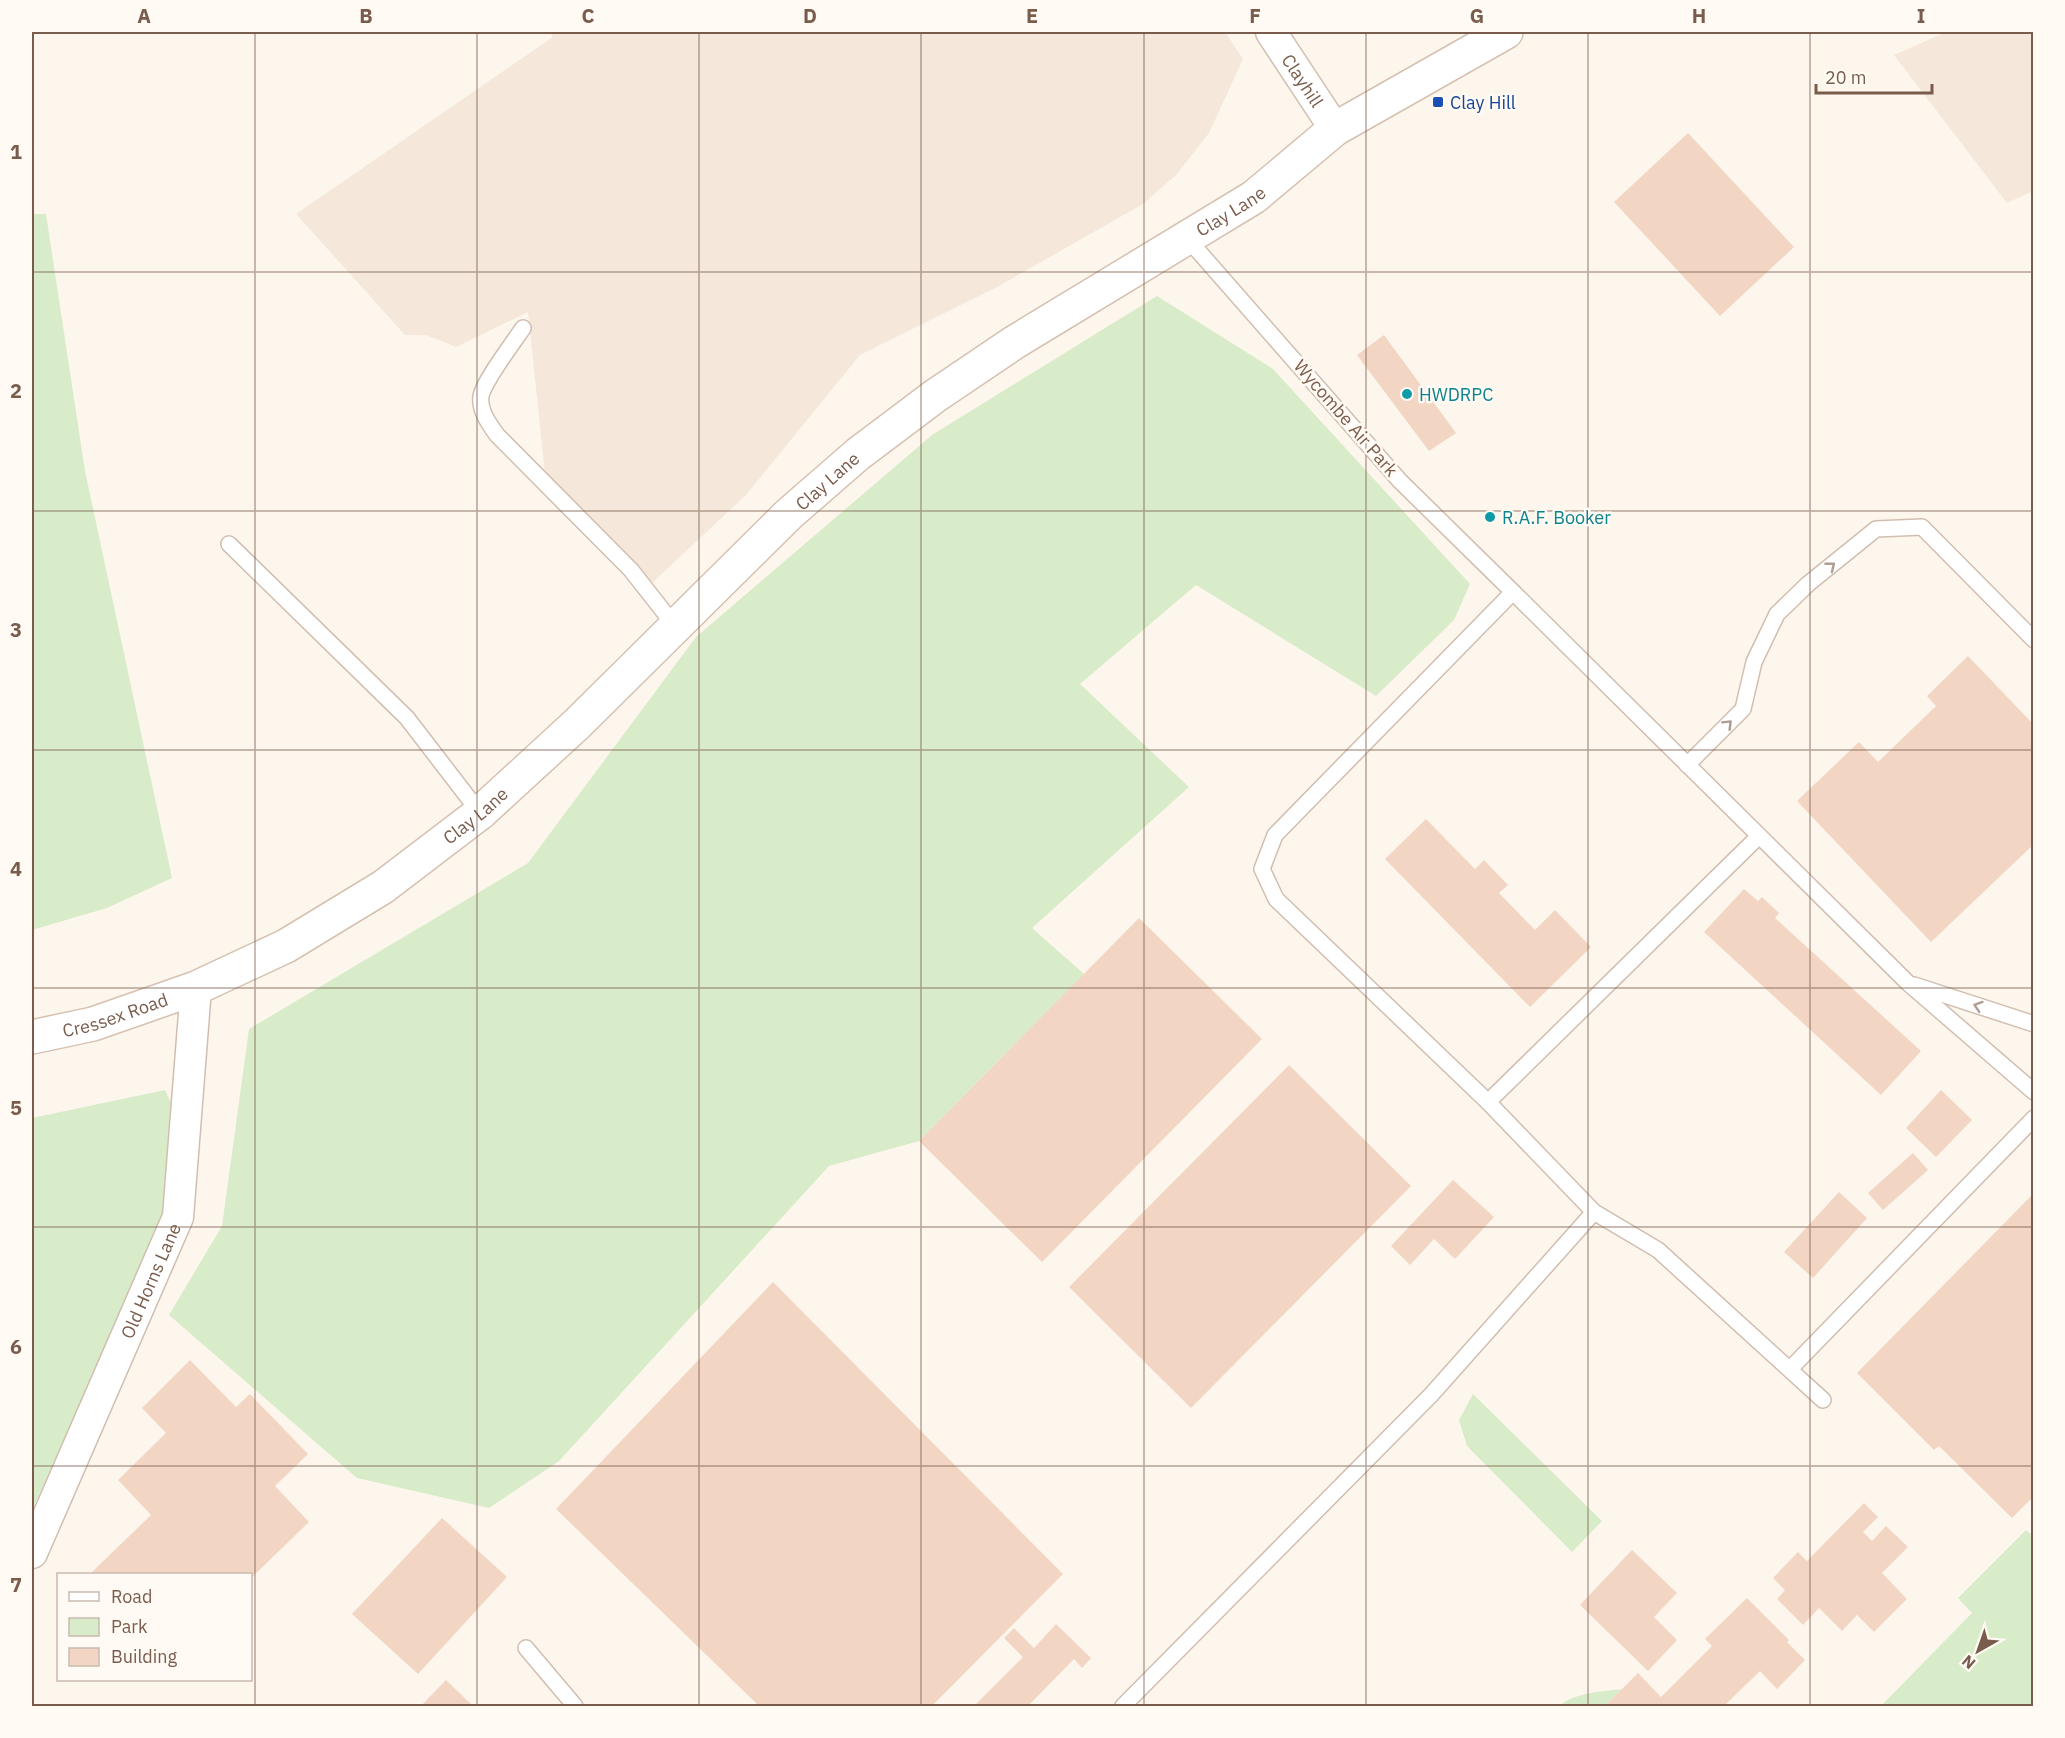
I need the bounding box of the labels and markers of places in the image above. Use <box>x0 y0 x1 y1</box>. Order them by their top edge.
place label: Clay Hill <box>1450 91 1516 114</box>
marker: Clay Hill <box>1431 95 1445 109</box>
place label: HWDRPC <box>1419 383 1493 406</box>
marker: HWDRPC <box>1400 387 1414 401</box>
place label: R.A.F. Booker <box>1502 506 1611 529</box>
marker: R.A.F. Booker <box>1483 510 1497 524</box>

